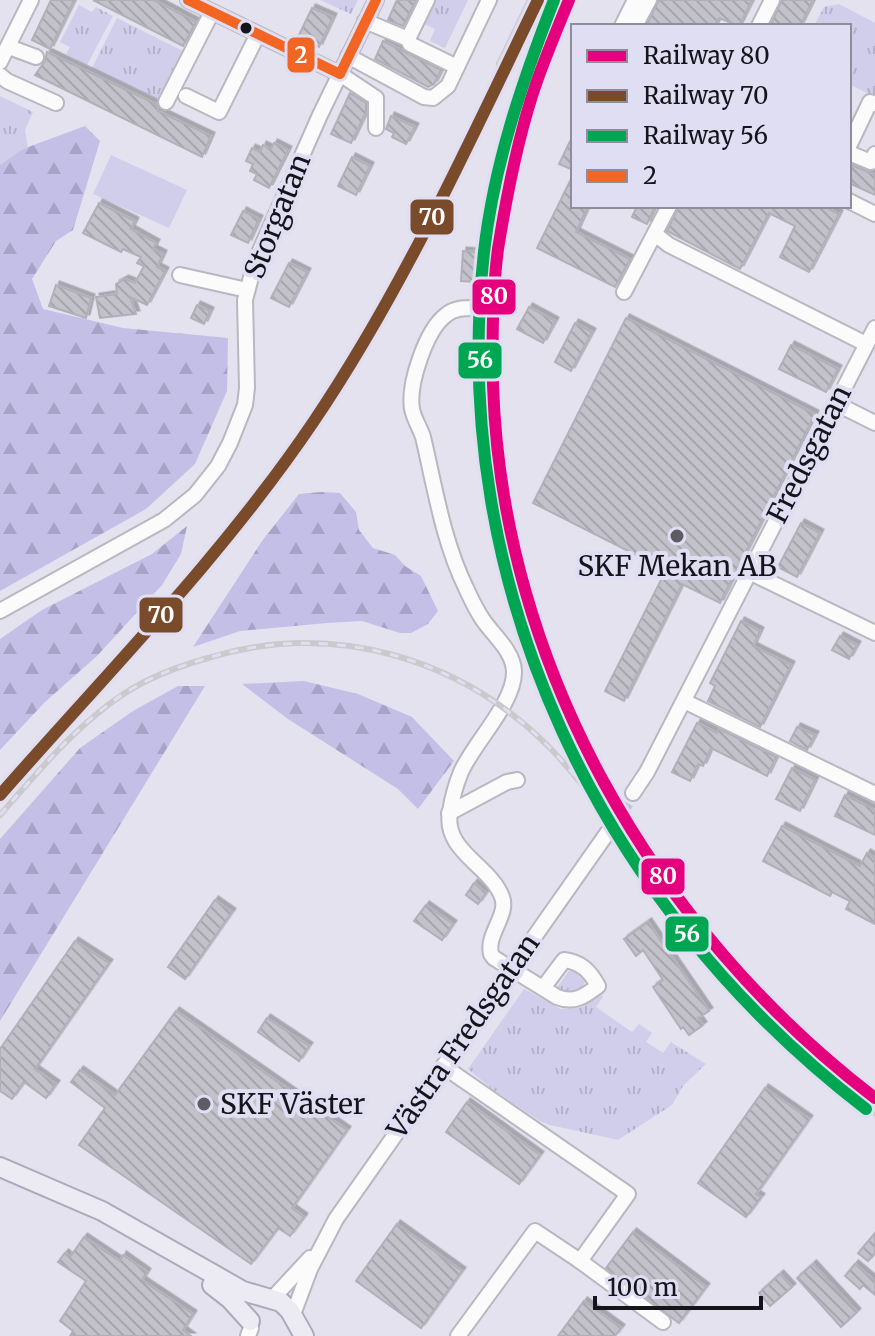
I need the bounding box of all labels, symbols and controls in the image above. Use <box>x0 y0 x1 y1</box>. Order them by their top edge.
unlabelled marker <box>238 20 254 36</box>
legend <box>571 24 851 208</box>
line badge: 2 <box>286 36 316 74</box>
text: Railway 80 <box>643 40 770 71</box>
text: 2 <box>295 41 308 69</box>
text: Railway 70 <box>643 80 768 111</box>
text: Railway 56 <box>643 120 768 151</box>
street label: Storgatan <box>236 148 318 284</box>
text: 2 <box>643 160 657 191</box>
line badge: 70 <box>409 198 455 236</box>
text: 70 <box>418 203 446 231</box>
line badge: 80 <box>471 278 517 316</box>
text: 80 <box>480 282 508 310</box>
line badge: 56 <box>457 341 503 380</box>
text: 56 <box>467 346 493 374</box>
street label: Fredsgatan <box>759 379 859 529</box>
marker: SKF Mekan AB <box>668 527 686 545</box>
place label: SKF Mekan AB <box>578 548 776 584</box>
line badge: 70 <box>138 596 184 634</box>
text: 70 <box>147 601 175 629</box>
line badge: 80 <box>640 857 686 896</box>
text: 80 <box>649 862 677 890</box>
line badge: 56 <box>664 915 710 953</box>
text: 56 <box>674 920 700 948</box>
street label: Västra Fredsgatan <box>378 926 547 1146</box>
place label: SKF Väster <box>220 1086 365 1122</box>
marker: SKF Väster <box>195 1095 213 1113</box>
scale bar <box>595 1260 761 1310</box>
text: 100 m <box>607 1272 678 1303</box>

